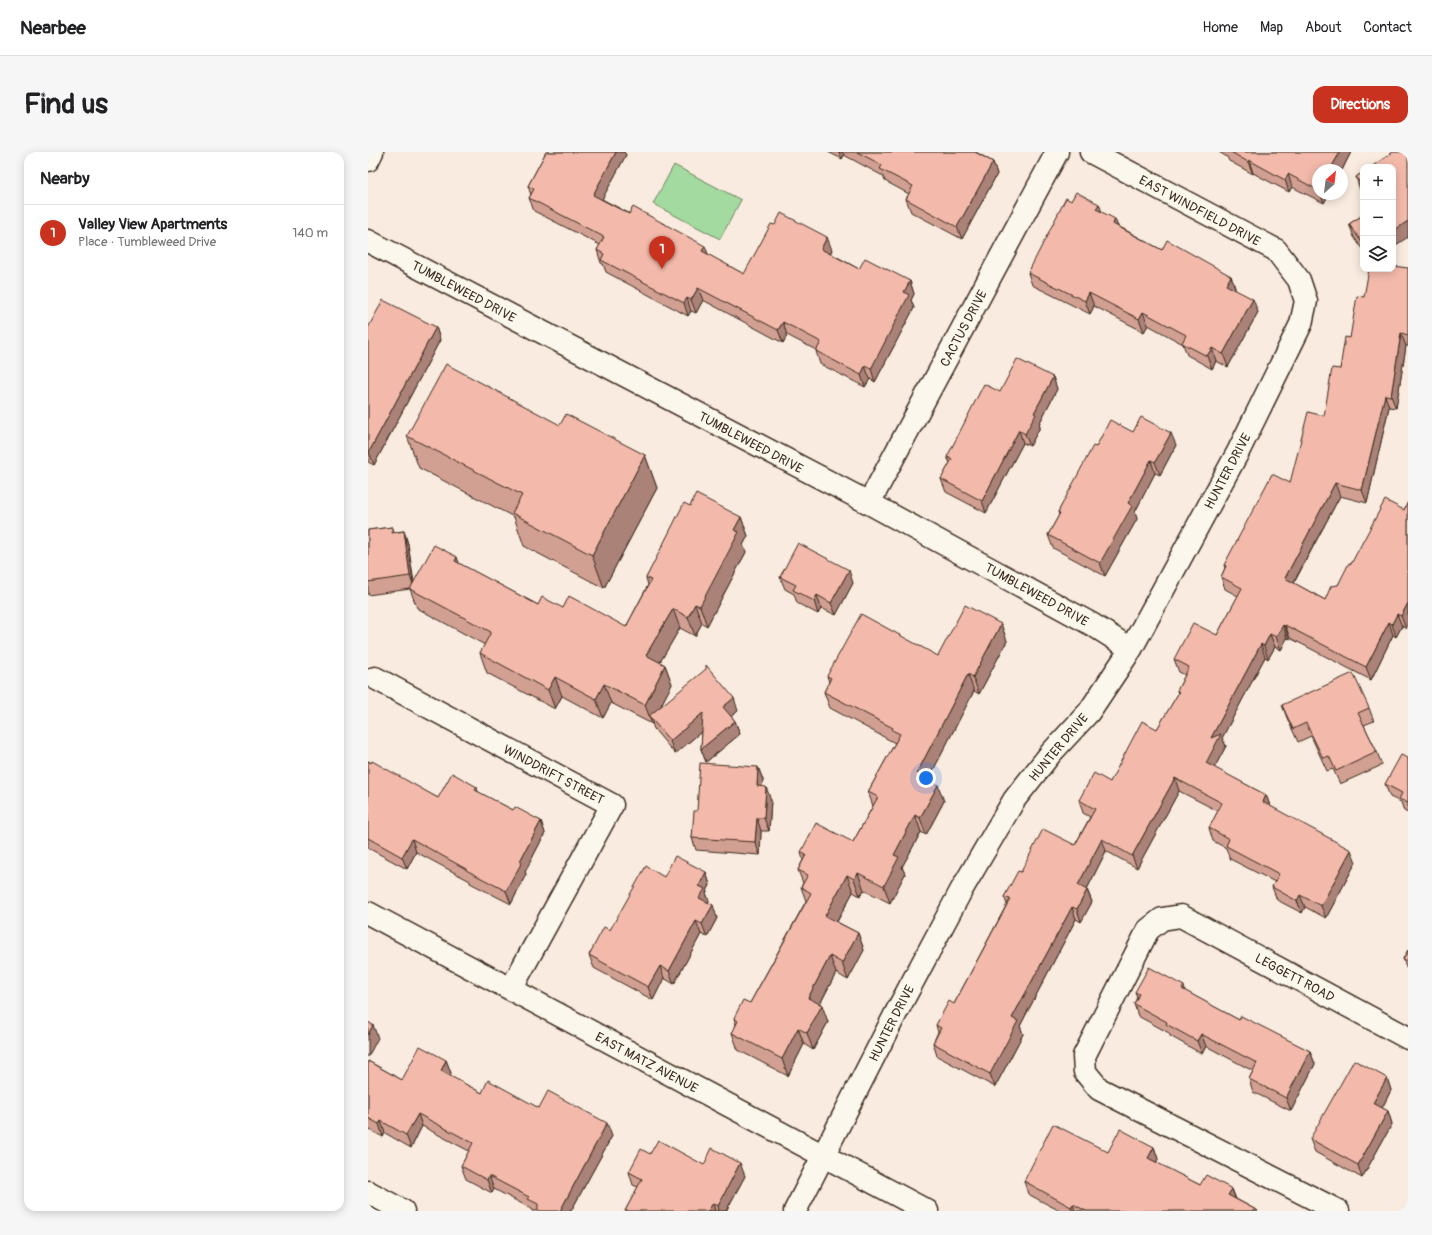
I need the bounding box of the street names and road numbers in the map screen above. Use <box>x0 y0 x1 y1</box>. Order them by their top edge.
street label: EAST WINDFIELD DRIVE <box>1136 172 1263 250</box>
street label: TUMBLEWEED DRIVE <box>409 258 519 326</box>
street label: CACTUS DRIVE <box>937 287 991 370</box>
street label: TUMBLEWEED DRIVE <box>696 409 806 477</box>
street label: HUNTER DRIVE <box>1201 430 1255 512</box>
street label: TUMBLEWEED DRIVE <box>982 560 1091 630</box>
street label: HUNTER DRIVE <box>1026 710 1092 785</box>
street label: WINDDRIFT STREET <box>500 742 607 808</box>
street label: LEGGETT ROAD <box>1252 950 1337 1006</box>
street label: HUNTER DRIVE <box>866 982 918 1064</box>
street label: EAST MATZ AVENUE <box>592 1029 701 1097</box>

